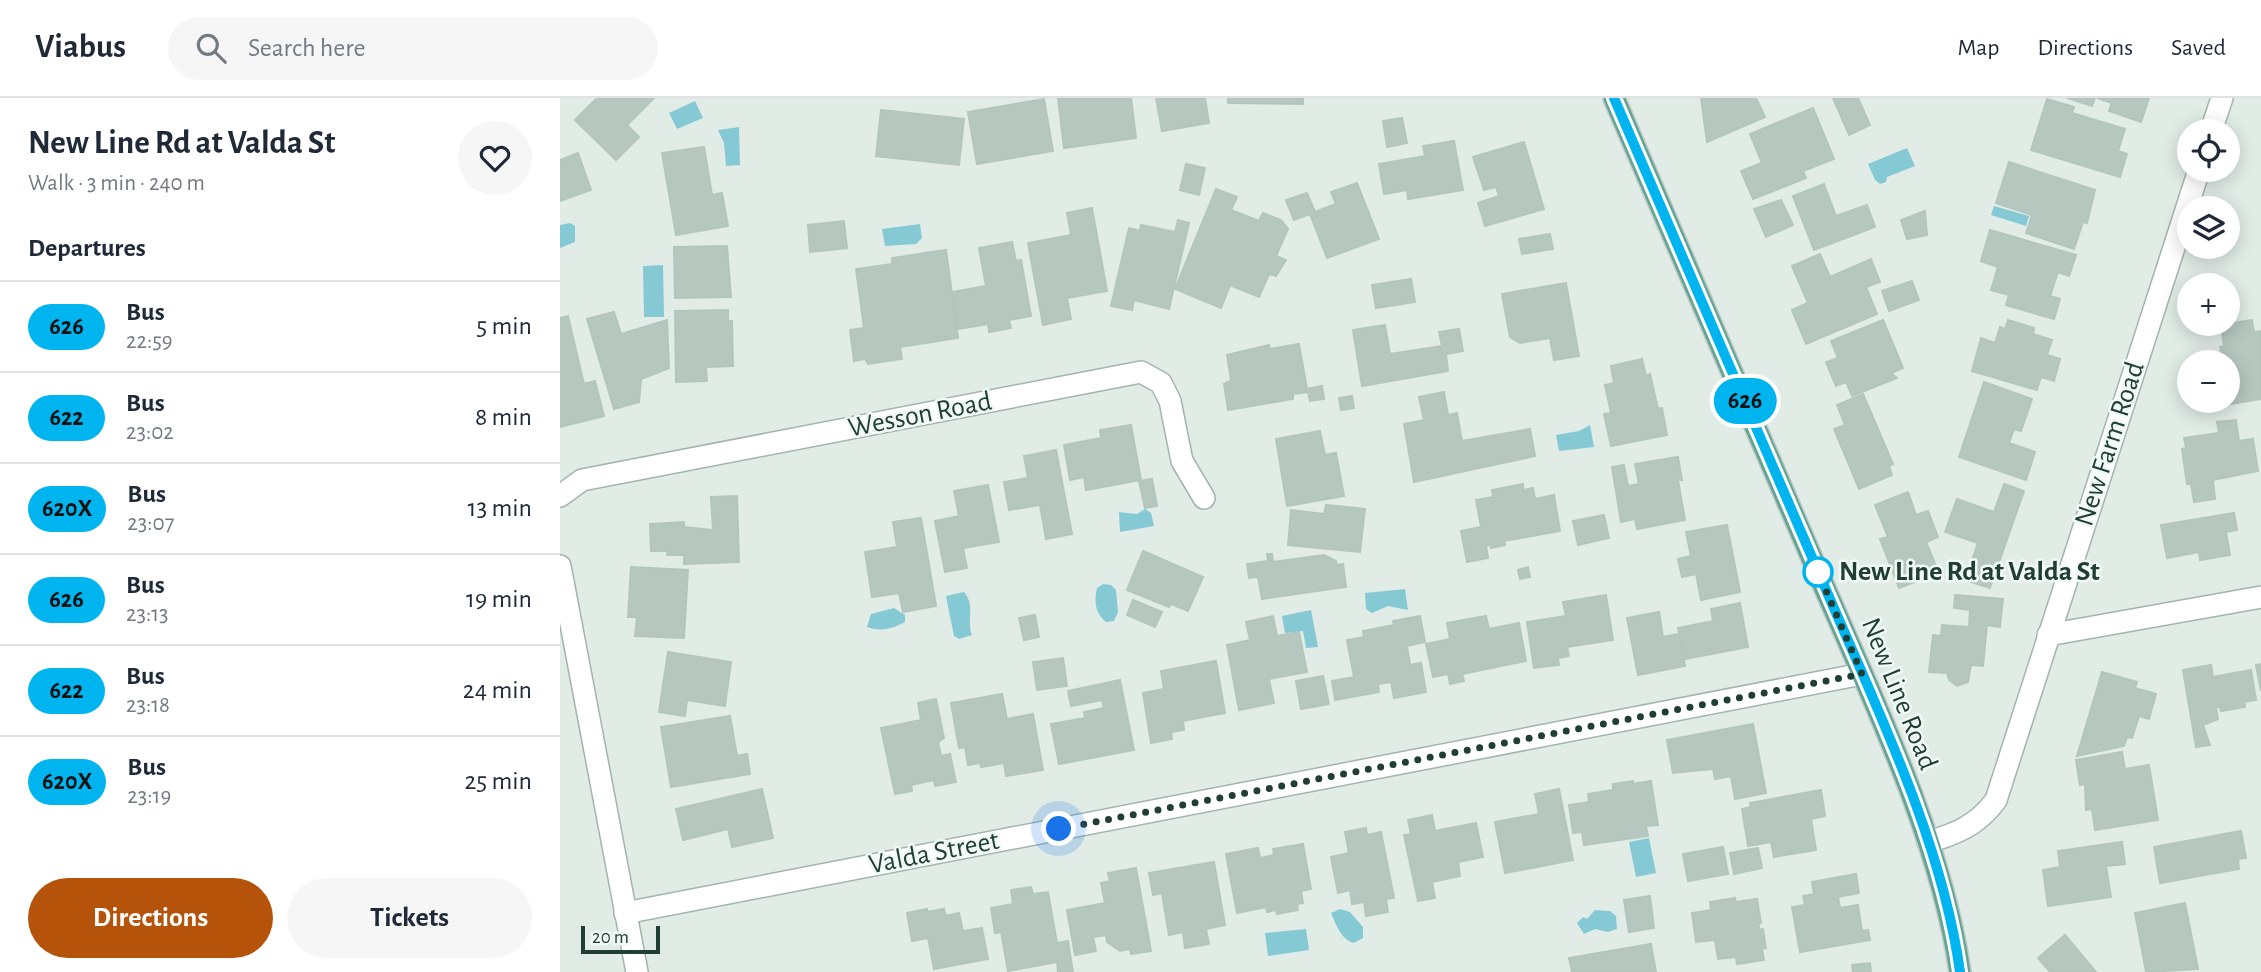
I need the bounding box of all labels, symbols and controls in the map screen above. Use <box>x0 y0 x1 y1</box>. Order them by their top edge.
search box <box>168 17 658 80</box>
icon: search <box>192 29 230 67</box>
text: Viabus <box>35 31 126 64</box>
text: Search here <box>248 35 366 61</box>
text: Map <box>1957 36 1999 60</box>
text: Directions <box>2037 36 2133 60</box>
text: Saved <box>2171 36 2226 60</box>
map controls <box>2177 119 2240 413</box>
button: locate <box>2177 119 2240 182</box>
button: heart <box>458 121 532 195</box>
text: New Line Rd at Valda St <box>28 127 335 160</box>
text: Walk · 3 min · 240 m <box>28 172 205 195</box>
button: layers <box>2177 196 2240 259</box>
text: Departures <box>28 235 146 261</box>
button: + <box>2177 273 2240 336</box>
text: Bus <box>126 299 165 325</box>
text: 5 min <box>476 313 532 339</box>
text: 626 <box>49 315 84 339</box>
text: 22:59 <box>126 330 173 353</box>
button: − <box>2177 350 2240 413</box>
street label: New Farm Road <box>2070 358 2150 530</box>
line badge: 626 <box>1705 378 1785 424</box>
street label: Wesson Road <box>846 387 994 443</box>
text: 626 <box>1728 389 1762 413</box>
text: Bus <box>126 390 165 416</box>
text: 8 min <box>475 404 532 430</box>
text: 622 <box>49 406 84 430</box>
text: 23:02 <box>126 421 174 444</box>
text: Bus <box>127 481 166 507</box>
text: 13 min <box>468 495 532 521</box>
text: 620X <box>42 497 92 521</box>
text: 23:07 <box>127 512 174 535</box>
marker: New Line Rd at Valda St <box>1803 557 1833 587</box>
place label: New Line Rd at Valda St <box>1839 558 2100 586</box>
text: Bus <box>126 572 165 598</box>
text: 19 min <box>466 586 532 612</box>
text: 626 <box>49 588 84 612</box>
text: 23:13 <box>126 603 169 626</box>
street label: New Line Road <box>1856 614 1942 774</box>
text: Bus <box>126 663 165 689</box>
text: 24 min <box>463 677 532 703</box>
text: 622 <box>49 679 84 703</box>
text: 23:18 <box>126 694 170 717</box>
text: Bus <box>127 754 166 780</box>
text: 25 min <box>465 768 532 794</box>
text: 620X <box>42 770 92 794</box>
text: 23:19 <box>127 785 171 808</box>
your location <box>1041 811 1076 846</box>
street label: Valda Street <box>866 827 1002 879</box>
button: Directions <box>28 878 273 958</box>
button: Tickets <box>287 878 532 958</box>
scale bar <box>581 923 660 955</box>
text: 20 m <box>592 928 629 947</box>

